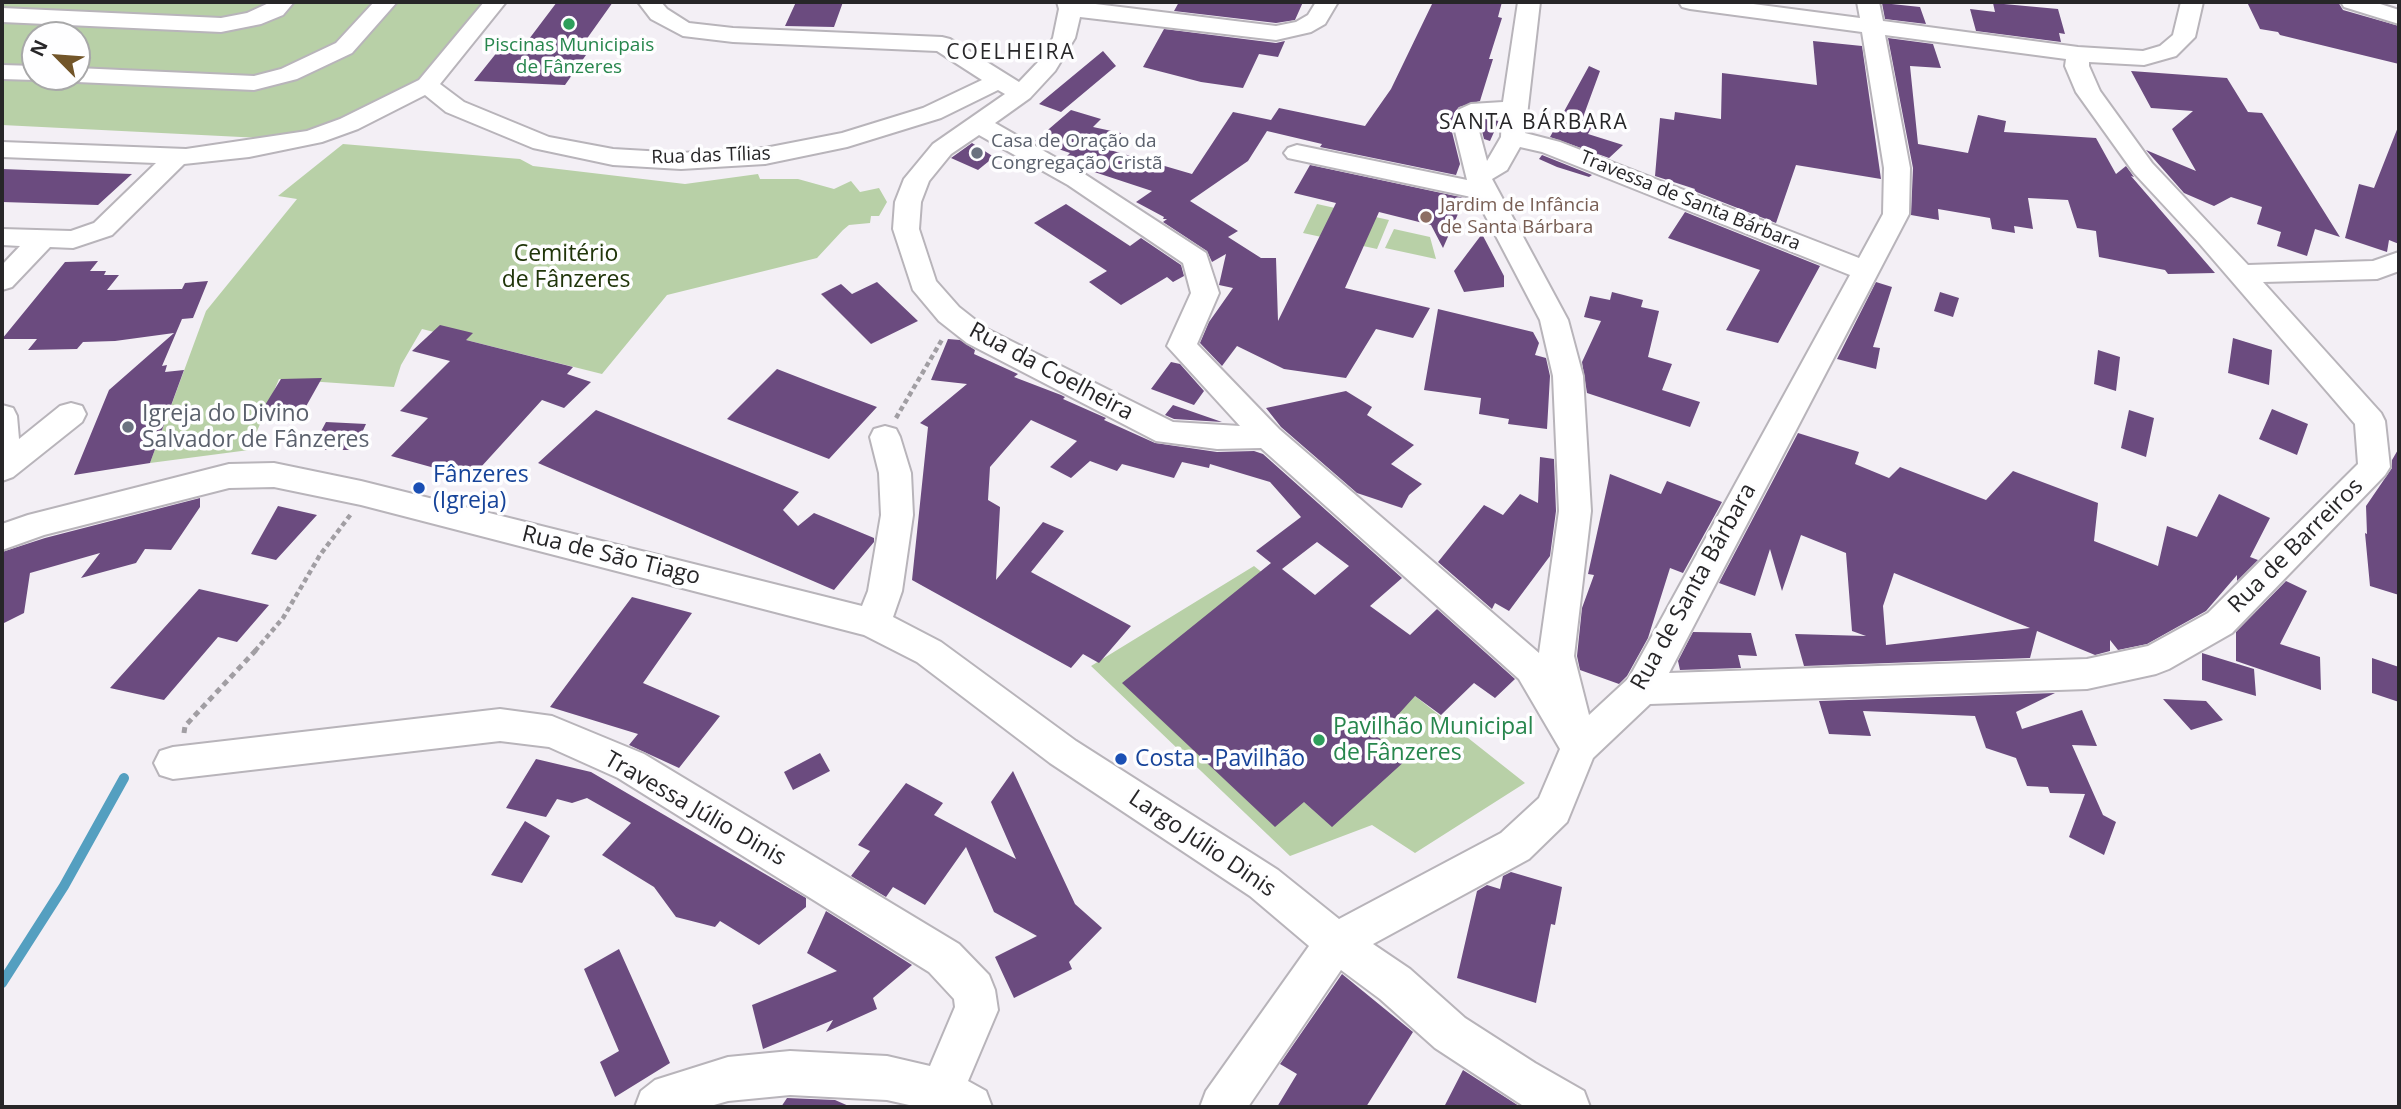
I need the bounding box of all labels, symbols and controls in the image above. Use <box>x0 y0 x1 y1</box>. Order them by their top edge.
marker: Piscinas Municipais de Fânzeres <box>561 16 577 32</box>
north arrow <box>21 21 91 91</box>
text: N <box>24 35 54 60</box>
place label: Piscinas Municipais de Fânzeres <box>484 35 654 79</box>
district label: COELHEIRA <box>947 40 1075 66</box>
district label: SANTA BÁRBARA <box>1441 110 1627 136</box>
place label: Casa de Oração da Congregação Cristã <box>991 131 1163 175</box>
street label: Rua das Tílias <box>651 143 771 169</box>
marker: Casa de Oração da Congregação Cristã <box>969 145 985 161</box>
street label: Travessa de Santa Bárbara <box>1576 146 1804 256</box>
place label: Jardim de Infância de Santa Bárbara <box>1440 195 1600 239</box>
marker: Jardim de Infância de Santa Bárbara <box>1418 209 1434 225</box>
park label: Cemitério de Fânzeres <box>502 240 630 294</box>
street label: Rua da Coelheira <box>964 317 1138 427</box>
place label: Igreja do Divino Salvador de Fânzeres <box>142 400 369 454</box>
marker: Igreja do Divino Salvador de Fânzeres <box>120 419 136 435</box>
place label: Fânzeres (Igreja) <box>433 461 529 515</box>
street label: Rua de Barreiros <box>2223 473 2369 619</box>
street label: Rua de Santa Bárbara <box>1626 479 1762 695</box>
marker: Fânzeres (Igreja) <box>411 480 427 496</box>
street label: Rua de São Tiago <box>519 520 703 592</box>
place label: Pavilhão Municipal de Fânzeres <box>1333 713 1534 767</box>
marker: Pavilhão Municipal de Fânzeres <box>1311 732 1327 748</box>
place label: Costa - Pavilhão <box>1135 745 1305 773</box>
street label: Travessa Júlio Dinis <box>599 746 791 872</box>
marker: Costa - Pavilhão <box>1113 751 1129 767</box>
street label: Largo Júlio Dinis <box>1123 785 1281 903</box>

